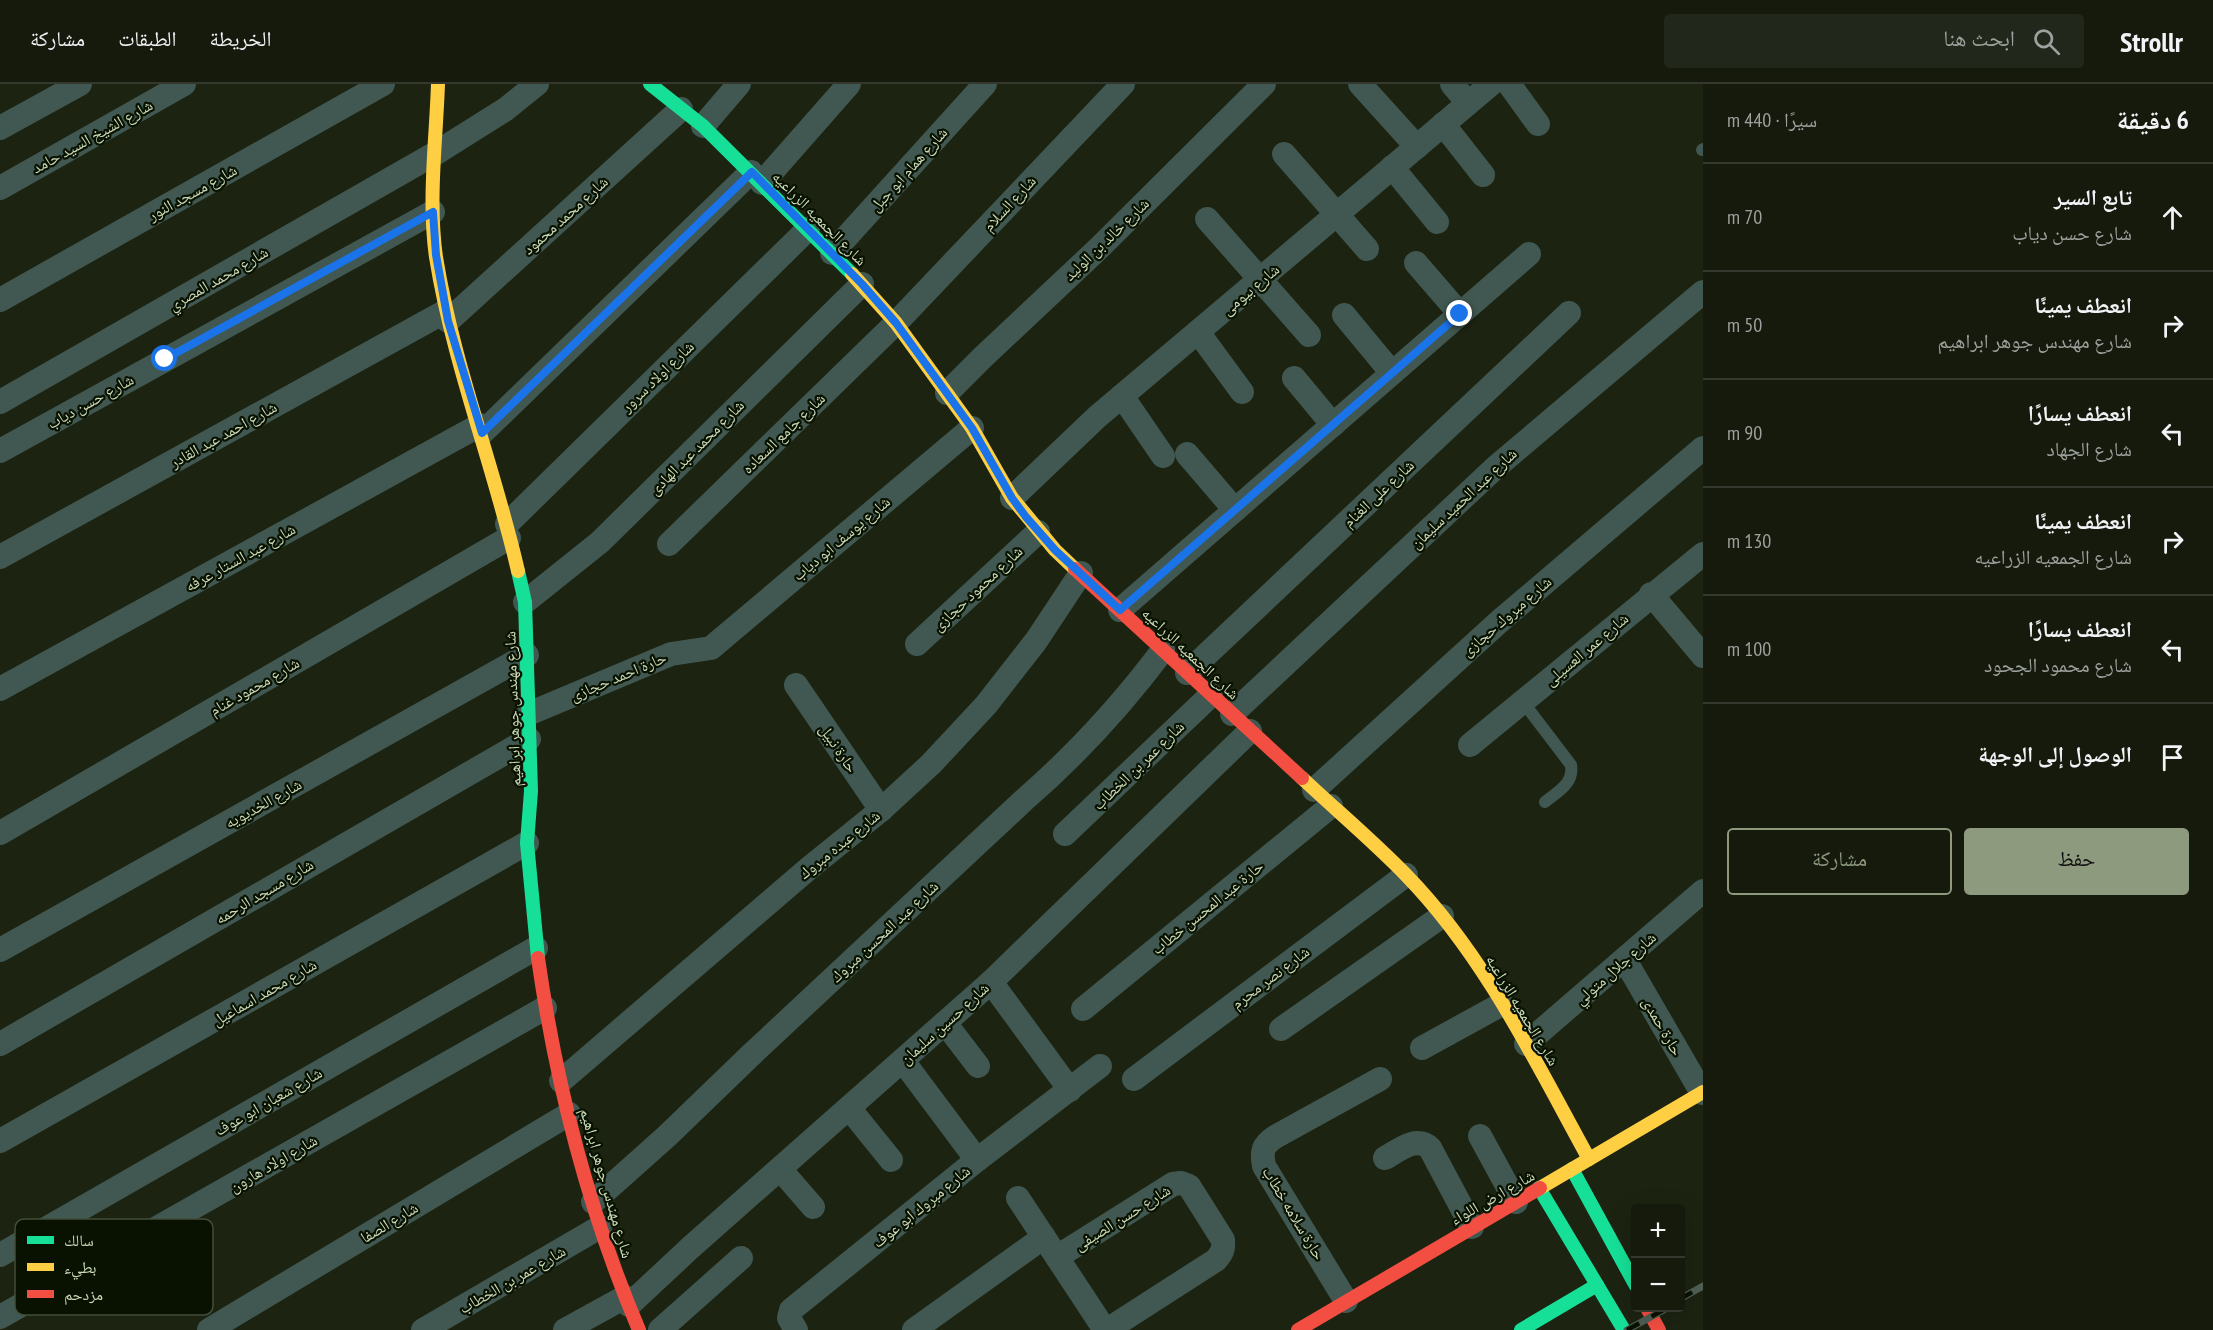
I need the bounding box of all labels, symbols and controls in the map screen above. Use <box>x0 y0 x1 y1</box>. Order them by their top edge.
search box <box>1664 14 2084 68</box>
text: Strollr <box>2120 23 2183 60</box>
text: ابحث هنا <box>1943 24 2015 52</box>
text: مشاركة <box>30 25 85 52</box>
text: الطبقات <box>118 25 177 52</box>
text: الخريطة <box>210 25 271 52</box>
icon: search <box>2030 25 2063 58</box>
street label: شارع الشيخ السيد حامد <box>28 95 156 178</box>
text: 6 دقيقة <box>2117 103 2189 136</box>
text: سيرًا · 440 m <box>1727 107 1817 133</box>
street label: شارع همام ابو جبل <box>865 122 952 216</box>
street label: شارع مسجد النور <box>143 159 241 226</box>
street label: شارع الجمعيه الزراعيه <box>768 166 872 270</box>
street label: شارع محمد محمود <box>518 171 613 259</box>
street label: شارع السلام <box>978 171 1041 236</box>
text: تابع السير <box>2054 183 2132 211</box>
street label: شارع خالد بن الوليد <box>1059 193 1154 285</box>
icon: ahead <box>2156 201 2189 234</box>
text: 70 m <box>1727 204 1762 230</box>
text: شارع حسن دياب <box>2012 220 2132 246</box>
street label: شارع محمد المصري <box>165 241 273 317</box>
street label: شارع بيومى <box>1217 259 1284 320</box>
text: انعطف يمينًا <box>2034 291 2132 319</box>
route end <box>1446 300 1472 326</box>
icon: right <box>2156 309 2189 342</box>
text: 50 m <box>1727 312 1762 338</box>
text: شارع مهندس جوهر ابراهيم <box>1938 328 2132 354</box>
street label: شارع اولاد سرور <box>615 336 698 417</box>
route start <box>151 345 177 371</box>
street label: شارع حسن دياب <box>43 369 137 434</box>
street label: شارع جامع السعاده <box>737 388 829 478</box>
street label: شارع محمد عبد الهادى <box>644 395 749 500</box>
street label: شارع احمد عبد القادر <box>165 396 281 473</box>
text: انعطف يسارًا <box>2028 399 2132 427</box>
icon: left <box>2156 417 2189 450</box>
text: 90 m <box>1727 420 1762 446</box>
text: شارع الجهاد <box>2046 436 2132 462</box>
street label: شارع عبد الحميد سليمان <box>1405 443 1521 553</box>
street label: شارع على الغنام <box>1338 455 1419 532</box>
street label: شارع يوسف ابو دياب <box>788 491 895 585</box>
text: انعطف يمينًا <box>2034 507 2132 535</box>
street label: شارع عبد الستار عرفه <box>181 518 299 596</box>
icon: right <box>2156 525 2189 558</box>
text: 130 m <box>1727 528 1771 554</box>
street label: شارع محمود حجازى <box>927 541 1027 636</box>
text: شارع الجمعيه الزراعيه <box>1975 544 2132 570</box>
street label: شارع مبروك حجازى <box>1457 571 1556 661</box>
street label: شارع الجمعيه الزراعيه <box>1137 603 1244 704</box>
street label: شارع عمر العسيلى <box>1540 608 1633 691</box>
text: انعطف يسارًا <box>2028 615 2132 643</box>
street label: شارع مهندس جوهر ابراهيم <box>499 631 526 787</box>
icon: left <box>2156 633 2189 666</box>
text: 100 m <box>1727 636 1771 662</box>
street label: حارة احمد حجازى <box>567 647 670 706</box>
street label: شارع محمود غنام <box>205 652 303 721</box>
text: شارع محمود الجحود <box>1984 652 2132 678</box>
street label: شارع عمر بن الخطاب <box>1088 716 1189 815</box>
street label: حارة نبيل <box>815 720 863 777</box>
text: الوصول إلى الوجهة <box>1978 740 2132 768</box>
icon: arrive <box>2156 741 2189 774</box>
street label: شارع الخديويه <box>221 774 305 833</box>
street label: شارع عبده مبروك <box>794 805 884 884</box>
button: مشاركة <box>1727 828 1952 895</box>
button: حفظ <box>1964 828 2189 895</box>
street label: شارع مسجد الرحمه <box>211 854 317 929</box>
street label: حارة عبد المحسن خطاب <box>1147 856 1268 959</box>
street label: شارع عبد المحسن مبروك <box>826 876 943 987</box>
street label: شارع جلال متولي <box>1570 927 1662 1011</box>
street label: شارع نصر محرم <box>1227 941 1314 1014</box>
street label: شارع الجمعيه الزراعيه <box>1481 951 1564 1070</box>
street label: شارع محمد اسماعيل <box>208 954 320 1031</box>
street label: شارع حسين سليمان <box>895 978 993 1069</box>
street label: حارة حمدى <box>1637 993 1688 1059</box>
street label: شارع شعبان ابو عوف <box>211 1062 326 1141</box>
street label: شارع مهندس جوهر ابراهيم <box>575 1105 638 1261</box>
street label: شارع اولاد هارون <box>225 1130 321 1197</box>
street label: شارع مبروك ابو عوف <box>868 1160 975 1252</box>
street label: حارة سلامه خطاب <box>1258 1163 1330 1263</box>
street label: شارع ارض اللواء <box>1446 1165 1538 1230</box>
street label: شارع حسن الصيفى <box>1070 1179 1174 1255</box>
street label: شارع الصفا <box>357 1197 422 1248</box>
map controls <box>1631 1204 1685 1312</box>
button: + <box>1631 1204 1685 1258</box>
legend <box>15 1219 213 1315</box>
text: سالك <box>64 1230 94 1250</box>
street label: شارع عمر بن الخطاب <box>455 1240 569 1318</box>
text: بطيء <box>64 1257 96 1280</box>
button: − <box>1631 1258 1685 1312</box>
text: مزدحم <box>64 1284 103 1305</box>

